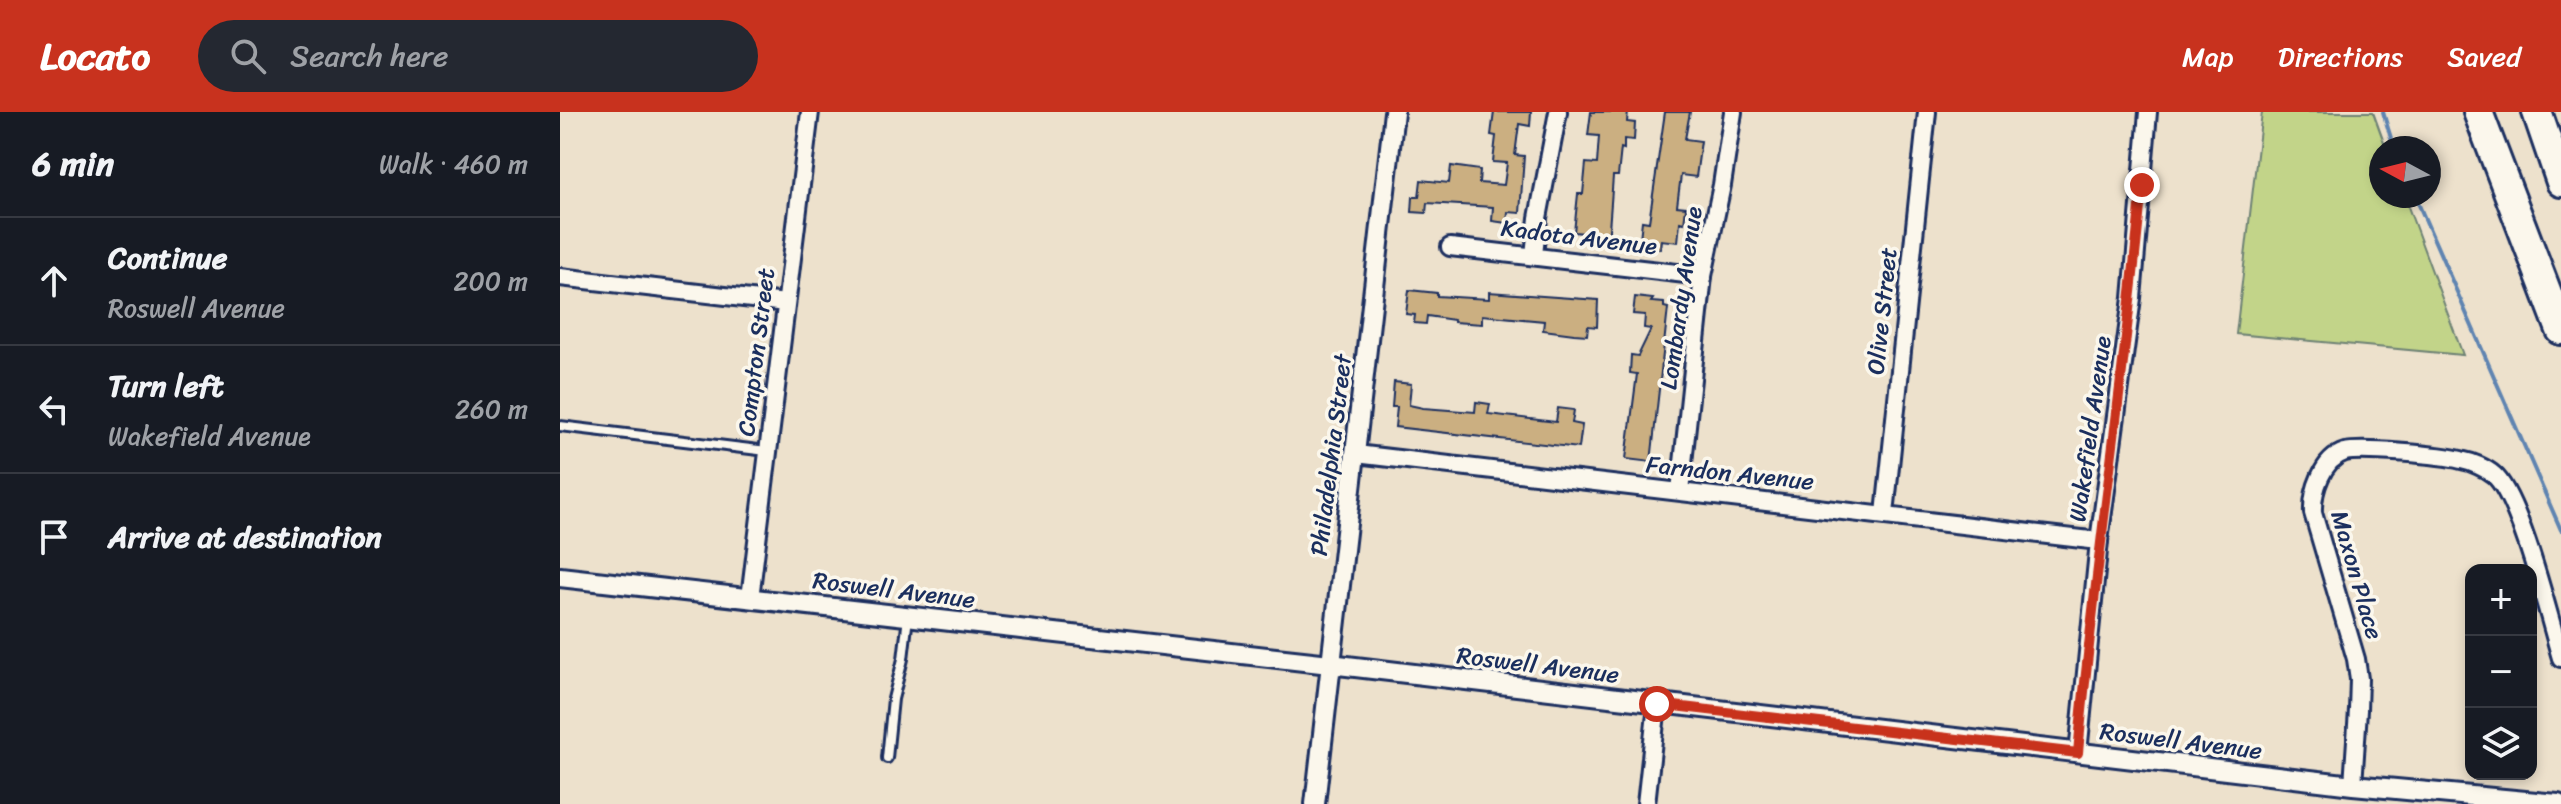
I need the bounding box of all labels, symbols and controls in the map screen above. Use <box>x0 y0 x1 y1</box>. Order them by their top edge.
search box <box>198 20 758 92</box>
text: Locato <box>40 23 150 90</box>
text: Search here <box>290 29 448 83</box>
text: Map <box>2182 32 2234 81</box>
text: Directions <box>2278 32 2403 81</box>
text: Saved <box>2447 32 2521 81</box>
icon: search <box>226 34 270 78</box>
text: 6 min <box>32 134 114 194</box>
north arrow <box>2369 136 2441 208</box>
text: Walk · 460 m <box>379 141 528 187</box>
route end <box>2124 167 2160 203</box>
street label: Lombardy Avenue <box>1647 203 1715 392</box>
street label: Kadota Avenue <box>1499 207 1660 267</box>
text: Continue <box>108 231 227 285</box>
street label: Olive Street <box>1854 245 1910 377</box>
text: 200 m <box>453 258 528 304</box>
icon: ahead <box>32 259 76 303</box>
street label: Compton Street <box>725 266 787 438</box>
text: Roswell Avenue <box>108 285 285 331</box>
street label: Wakefield Avenue <box>2056 333 2124 525</box>
street label: Philadelphia Street <box>1298 350 1364 558</box>
text: Turn left <box>108 359 224 413</box>
text: 260 m <box>455 386 528 432</box>
icon: left <box>32 387 76 431</box>
text: Wakefield Avenue <box>108 413 311 459</box>
street label: Farndon Avenue <box>1644 443 1816 503</box>
street label: Maxon Place <box>2319 505 2395 645</box>
text: Arrive at destination <box>108 510 382 564</box>
icon: arrive <box>32 515 76 559</box>
street label: Roswell Avenue <box>810 559 978 621</box>
map controls <box>2465 564 2537 780</box>
button: + <box>2465 564 2537 636</box>
street label: Roswell Avenue <box>1454 634 1622 696</box>
button: − <box>2465 636 2537 708</box>
route start <box>1639 686 1675 722</box>
button: layers <box>2465 708 2537 780</box>
street label: Roswell Avenue <box>2097 710 2265 772</box>

